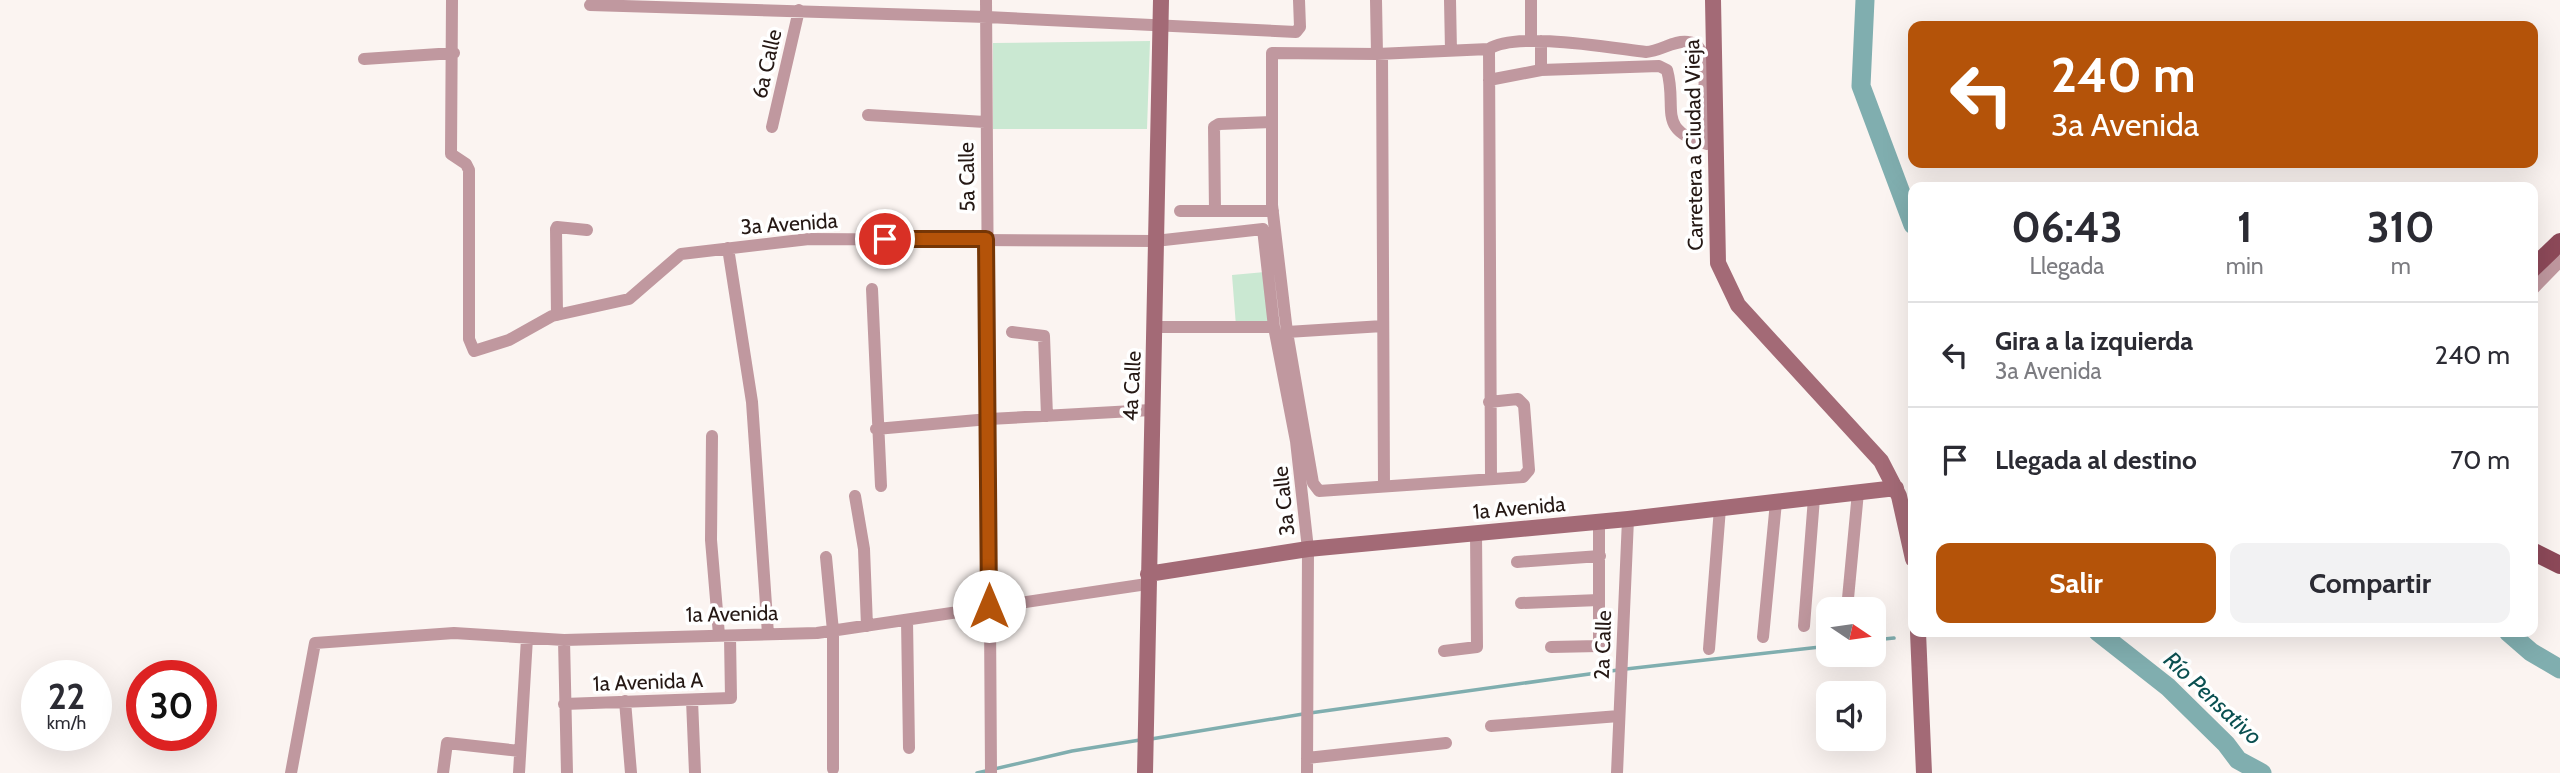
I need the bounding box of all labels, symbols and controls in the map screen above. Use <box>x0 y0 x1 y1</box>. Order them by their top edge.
street label: 6a Calle <box>746 27 787 101</box>
street label: Carretera a Ciudad Vieja <box>1679 39 1709 251</box>
text: 240 m <box>2051 45 2196 104</box>
icon: left <box>1936 49 2027 140</box>
text: 3a Avenida <box>2051 105 2199 144</box>
street label: 5a Calle <box>953 142 980 212</box>
text: 06:43 <box>2011 201 2123 253</box>
text: 1 <box>2237 201 2252 253</box>
text: 310 <box>2367 201 2435 253</box>
street label: 3a Avenida <box>740 208 838 239</box>
pin <box>855 209 915 269</box>
icon: arrive <box>866 220 904 258</box>
text: Llegada <box>2029 252 2104 280</box>
text: min <box>2226 252 2264 280</box>
text: m <box>2391 252 2411 280</box>
text: Gira a la izquierda <box>1995 325 2193 357</box>
icon: left <box>1936 336 1974 374</box>
text: 240 m <box>2435 339 2510 371</box>
street label: 4a Calle <box>1117 350 1146 422</box>
text: 3a Avenida <box>1995 357 2101 385</box>
icon: arrive <box>1936 441 1974 479</box>
text: Llegada al destino <box>1995 444 2197 476</box>
text: 70 m <box>2450 444 2510 476</box>
street label: 3a Calle <box>1267 465 1300 537</box>
street label: 1a Avenida <box>1472 491 1566 524</box>
button: Salir <box>1936 543 2216 623</box>
button: Compartir <box>2230 543 2510 623</box>
position arrow <box>952 569 1026 643</box>
north arrow <box>1816 597 1886 667</box>
map controls <box>1816 597 1886 751</box>
street label: 1a Avenida <box>685 600 779 627</box>
street label: 2a Calle <box>1589 610 1616 680</box>
water label: Río Pensativo <box>2158 646 2268 750</box>
speed limit sign: 30 <box>126 660 217 751</box>
street label: 1a Avenida A <box>592 667 704 696</box>
text: 22 <box>48 675 85 718</box>
button: sound <box>1816 681 1886 751</box>
text: km/h <box>47 712 86 734</box>

